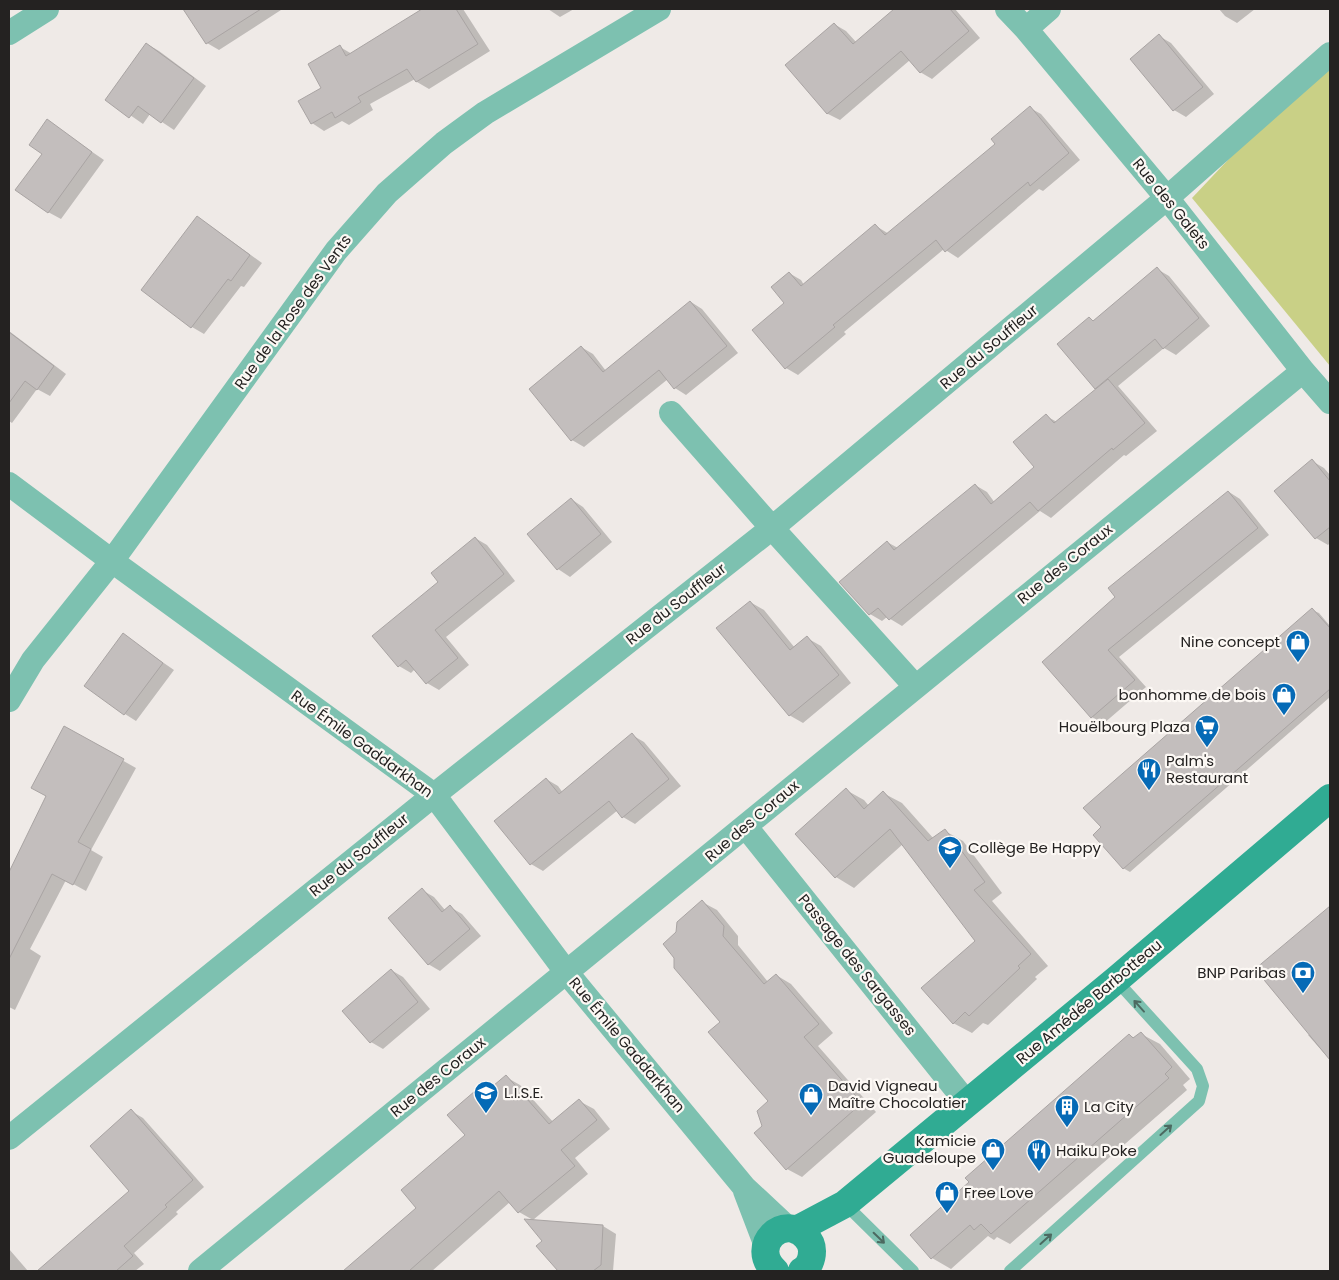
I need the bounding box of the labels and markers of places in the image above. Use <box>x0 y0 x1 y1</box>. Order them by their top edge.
shop icon: Nine concept <box>1285 629 1311 663</box>
place label: Nine concept <box>1181 631 1280 652</box>
shop icon: bonhomme de bois <box>1271 682 1297 716</box>
place label: bonhomme de bois <box>1119 684 1266 705</box>
supermarket icon: Houëlbourg Plaza <box>1194 714 1220 748</box>
place label: Houëlbourg Plaza <box>1059 716 1190 737</box>
place label: Palm's Restaurant <box>1166 750 1248 788</box>
restaurant icon: Palm's Restaurant <box>1136 757 1162 791</box>
school or university icon: Collège Be Happy <box>937 835 963 869</box>
place label: Collège Be Happy <box>968 837 1102 858</box>
bank icon: BNP Paribas <box>1290 960 1316 994</box>
place label: BNP Paribas <box>1197 962 1286 983</box>
place label: David Vigneau Maître Chocolatier <box>828 1075 967 1113</box>
school or university icon: L.I.S.E. <box>473 1080 499 1114</box>
place label: L.I.S.E. <box>504 1082 543 1103</box>
shop icon: David Vigneau Maître Chocolatier <box>798 1082 824 1116</box>
building icon: La City <box>1054 1094 1080 1128</box>
place label: La City <box>1084 1096 1134 1117</box>
place label: Kamicie Guadeloupe <box>883 1130 976 1168</box>
shop icon: Kamicie Guadeloupe <box>980 1137 1006 1171</box>
restaurant icon: Haiku Poke <box>1026 1138 1052 1172</box>
place label: Haiku Poke <box>1056 1140 1137 1161</box>
shop icon: Free Love <box>934 1180 960 1214</box>
place label: Free Love <box>964 1182 1034 1203</box>

